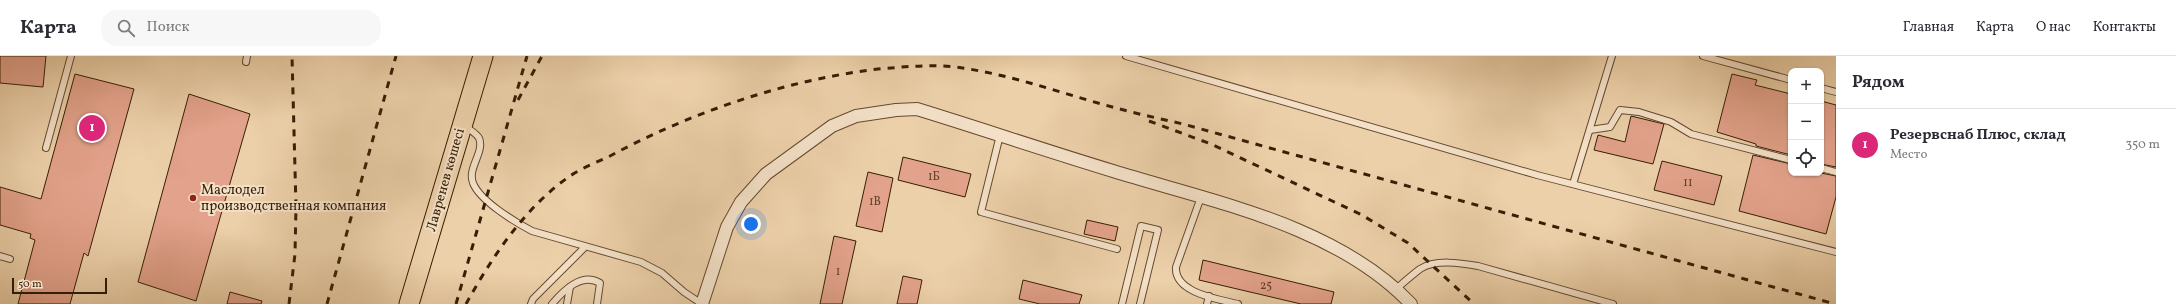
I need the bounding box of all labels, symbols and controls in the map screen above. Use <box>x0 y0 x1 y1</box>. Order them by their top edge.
search box <box>101 10 381 46</box>
text: Карта <box>20 15 77 41</box>
icon: search <box>115 17 137 39</box>
text: Поиск <box>147 17 190 38</box>
text: Главная <box>1903 18 1954 37</box>
text: Карта <box>1976 18 2014 37</box>
text: О нас <box>2036 18 2071 37</box>
text: Контакты <box>2093 18 2156 37</box>
map controls <box>1788 68 1824 176</box>
button: + <box>1788 68 1824 104</box>
text: Рядом <box>1852 71 1905 94</box>
button: − <box>1788 104 1824 140</box>
pin: 1 <box>79 113 105 143</box>
text: Резервснаб Плюс, склад <box>1890 125 2066 146</box>
street label: Лавренев көшесі <box>422 126 470 234</box>
text: 1 <box>1862 136 1868 154</box>
text: 350 m <box>2125 136 2160 154</box>
button: locate <box>1788 140 1824 176</box>
text: Место <box>1890 146 1927 164</box>
house number: 1Б <box>928 169 940 185</box>
house number: 11 <box>1683 175 1693 191</box>
place label: Маслодел производственная компания <box>201 181 386 216</box>
marker: Маслодел производственная компания <box>188 193 198 203</box>
house number: 1В <box>869 194 881 210</box>
your location <box>741 214 761 234</box>
house number: 1 <box>836 264 840 280</box>
scale bar <box>12 276 107 295</box>
text: 50 m <box>18 277 42 292</box>
house number: 25 <box>1260 278 1272 294</box>

